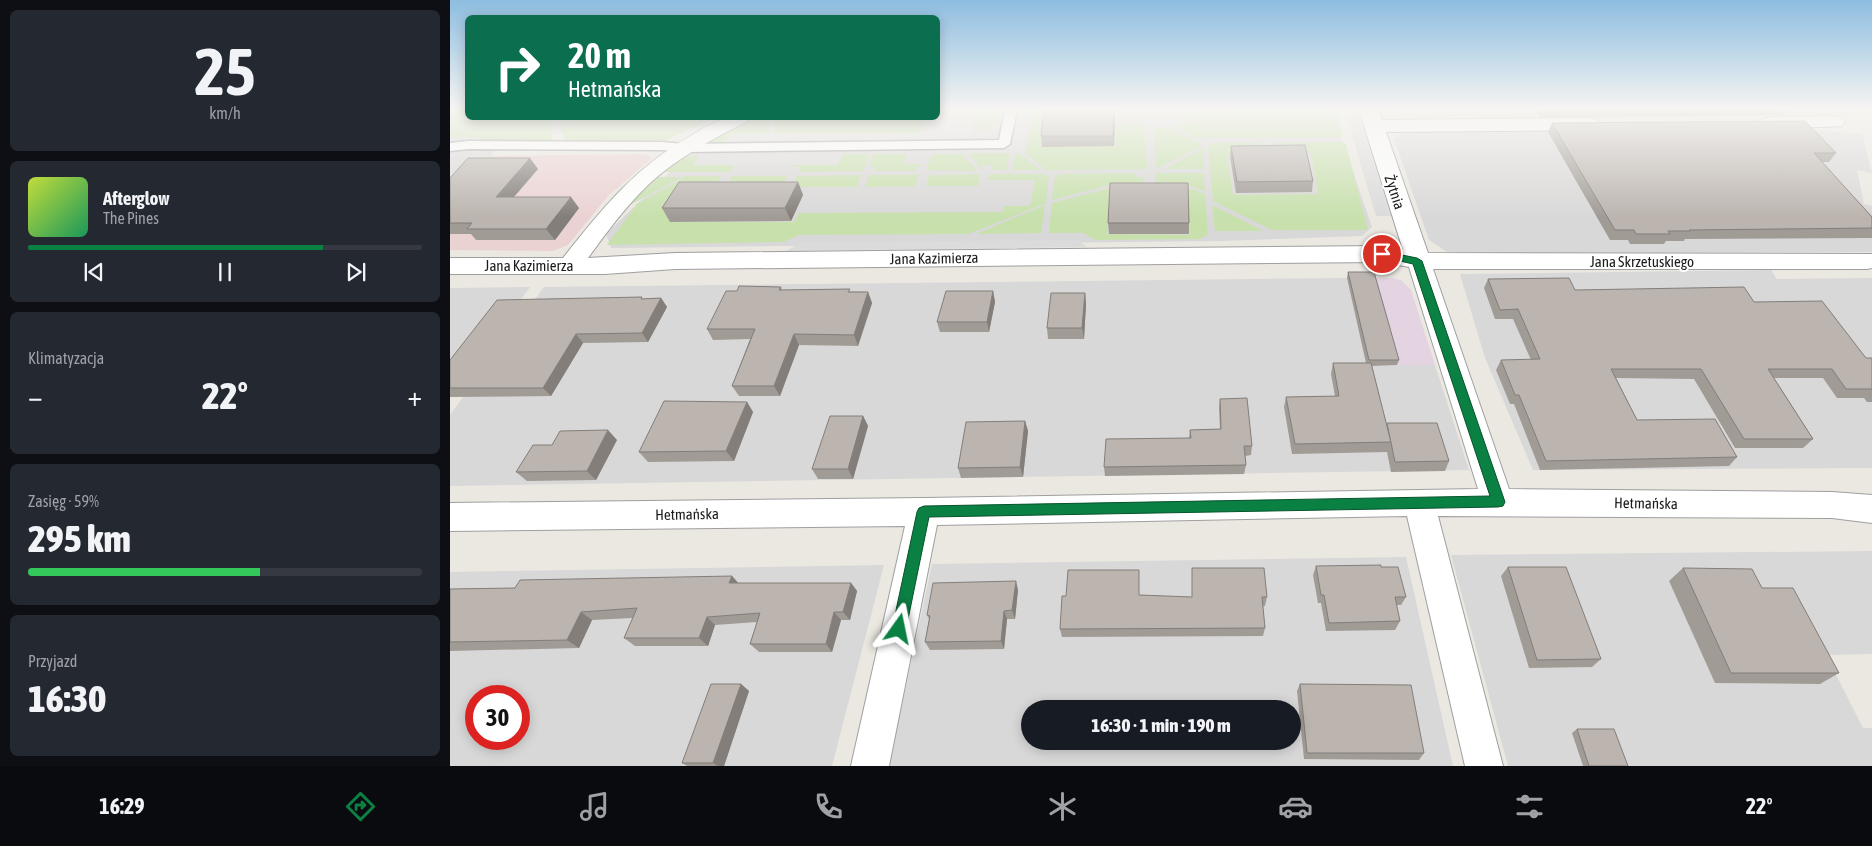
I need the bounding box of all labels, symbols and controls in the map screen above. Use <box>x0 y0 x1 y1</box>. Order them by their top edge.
text: 25 <box>194 34 256 109</box>
icon: right <box>485 35 550 100</box>
text: 20 m <box>568 35 631 75</box>
text: Hetmańska <box>568 76 662 102</box>
text: km/h <box>209 104 241 122</box>
street label: Żytnia <box>1382 173 1408 211</box>
text: Afterglow <box>103 187 170 209</box>
text: The Pines <box>103 209 159 227</box>
pin <box>1361 233 1403 275</box>
icon: arrive <box>1368 240 1396 268</box>
street label: Jana Kazimierza <box>889 249 979 267</box>
street label: Jana Skrzetuskiego <box>1590 253 1694 270</box>
street label: Jana Kazimierza <box>485 257 573 274</box>
icon: previous <box>80 258 108 286</box>
icon: pause <box>211 258 239 286</box>
icon: next <box>342 258 370 286</box>
text: Klimatyzacja <box>28 349 104 367</box>
text: 22° <box>202 374 248 417</box>
text: − <box>28 380 43 412</box>
text: + <box>407 380 422 412</box>
text: Zasięg · 59% <box>28 492 99 510</box>
street label: Hetmańska <box>1614 494 1678 512</box>
street label: Hetmańska <box>655 505 719 523</box>
text: 295 km <box>28 517 131 560</box>
position arrow <box>872 602 924 654</box>
text: Przyjazd <box>28 652 77 670</box>
text: 16:30 <box>28 677 106 720</box>
speed limit sign: 30 <box>465 685 530 750</box>
text: 16:30 · 1 min · 190 m <box>1091 714 1231 736</box>
icon: directions <box>343 789 378 824</box>
icon: music <box>577 789 612 824</box>
icon: phone <box>811 789 846 824</box>
icon: climate <box>1045 789 1080 824</box>
icon: car <box>1278 789 1313 824</box>
icon: filters <box>1512 789 1547 824</box>
text: 16:29 <box>99 793 145 819</box>
text: 22° <box>1746 793 1773 819</box>

